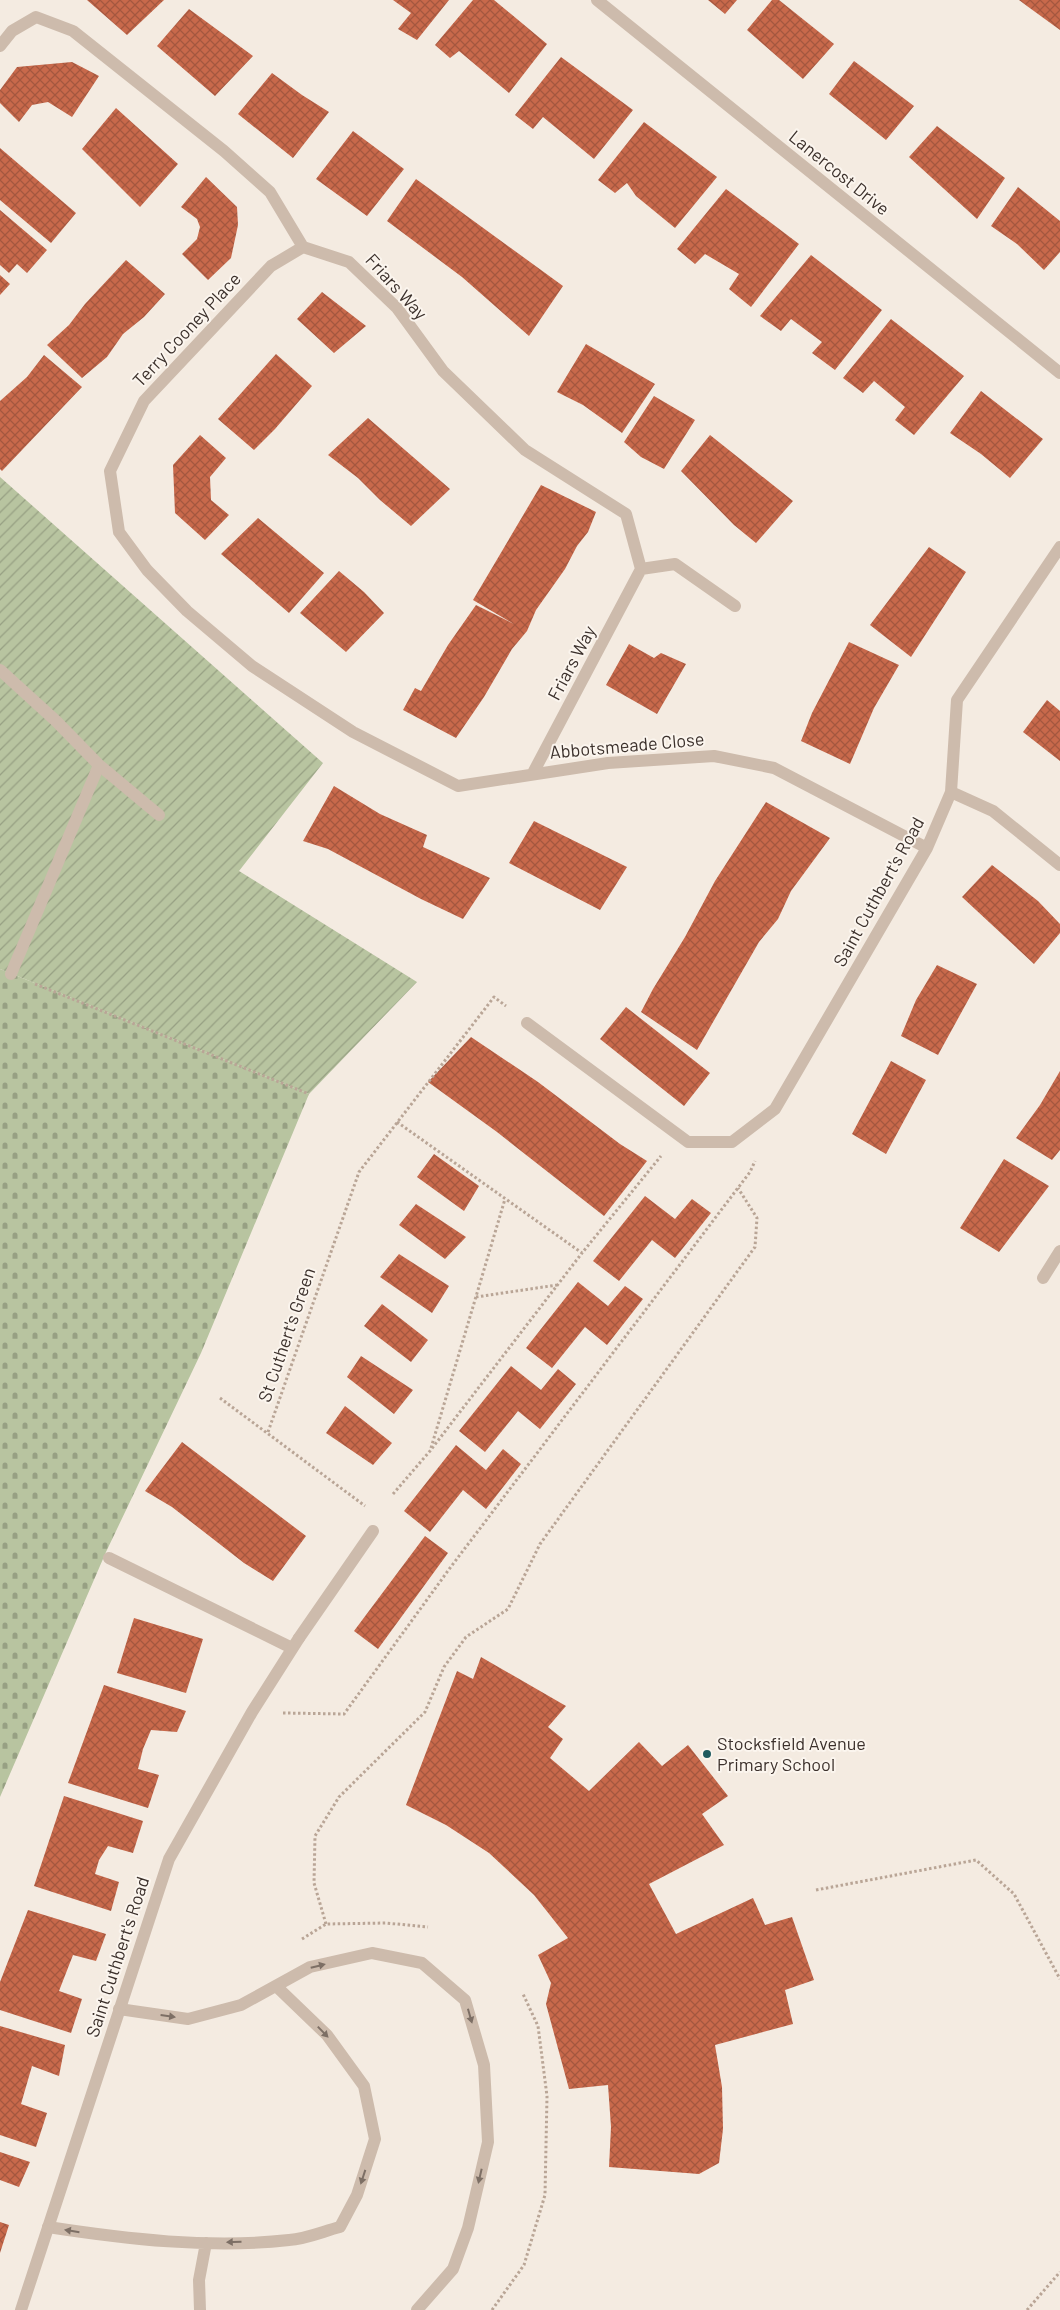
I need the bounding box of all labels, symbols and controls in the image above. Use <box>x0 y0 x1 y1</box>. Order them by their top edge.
street label: Lanercost Drive <box>785 125 894 219</box>
street label: Friars Way <box>361 249 432 324</box>
street label: Terry Cooney Place <box>128 268 245 391</box>
street label: Friars Way <box>542 621 600 704</box>
street label: Abbotsmeade Close <box>549 727 705 763</box>
street label: Saint Cuthbert's Road <box>828 813 928 970</box>
street label: St Cuthert's Green <box>253 1265 319 1405</box>
place label: Stocksfield Avenue Primary School <box>717 1732 866 1775</box>
marker: Stocksfield Avenue Primary School <box>701 1748 713 1760</box>
street label: Saint Cuthbert's Road <box>81 1874 153 2040</box>
one-way arrow <box>311 1961 326 1969</box>
one-way arrow <box>466 2009 474 2024</box>
one-way arrow <box>160 2013 176 2021</box>
one-way arrow <box>317 2026 329 2038</box>
one-way arrow <box>476 2168 484 2183</box>
one-way arrow <box>358 2170 366 2185</box>
one-way arrow <box>64 2226 80 2234</box>
one-way arrow <box>226 2238 242 2246</box>

